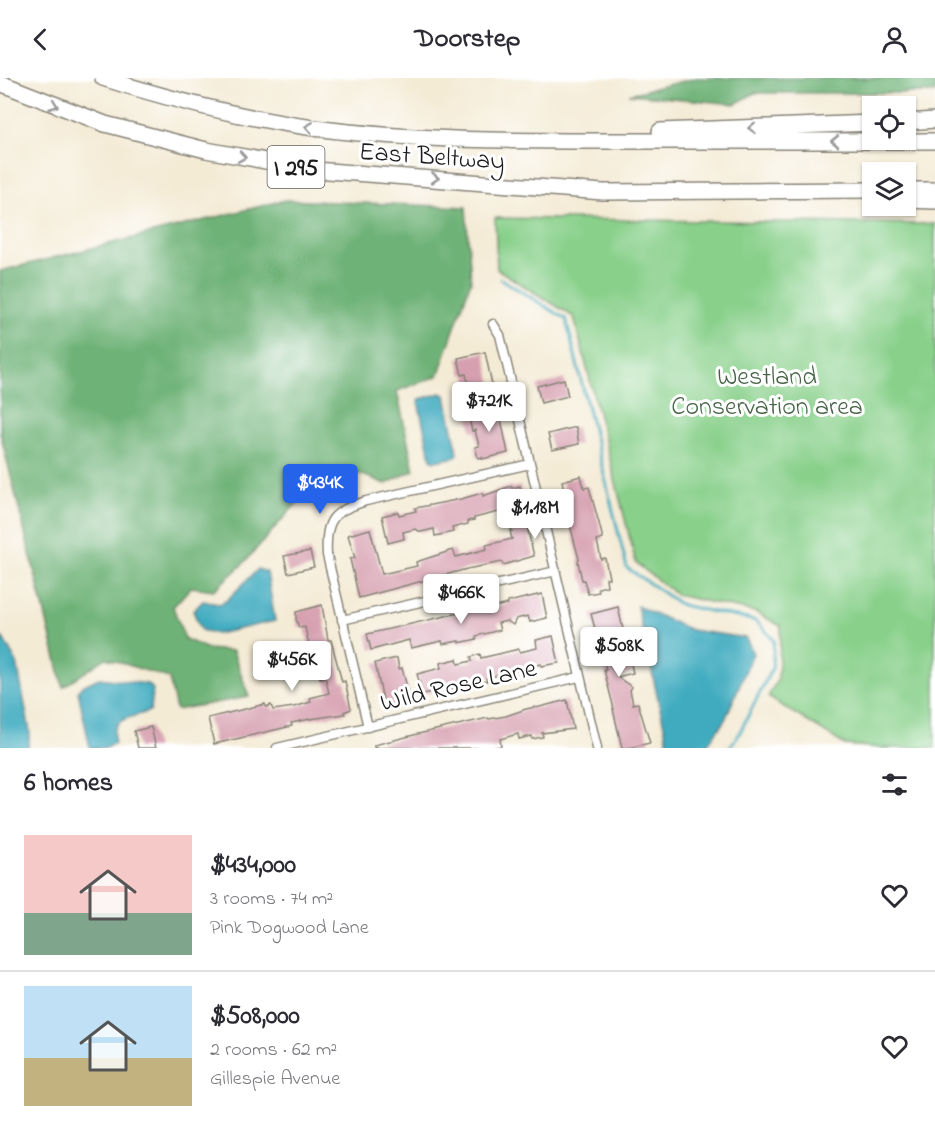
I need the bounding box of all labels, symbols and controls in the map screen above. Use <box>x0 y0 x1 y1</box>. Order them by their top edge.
text: Doorstep <box>415 20 520 59</box>
icon: back <box>24 23 57 56</box>
icon: person <box>878 23 911 56</box>
map controls <box>862 96 916 216</box>
button: locate <box>862 96 916 150</box>
one-way arrow <box>49 97 59 110</box>
one-way arrow <box>305 121 314 133</box>
one-way arrow <box>747 121 756 134</box>
street label: East Beltway <box>358 134 506 182</box>
one-way arrow <box>830 135 839 147</box>
road number: I 295 <box>268 146 324 188</box>
one-way arrow <box>237 150 247 163</box>
button: layers <box>862 162 916 216</box>
one-way arrow <box>431 171 440 184</box>
park label: Westland Conservation area <box>671 359 863 427</box>
pin: $721K <box>447 382 531 433</box>
text: $721K <box>466 387 512 416</box>
pin: $434K <box>278 464 362 515</box>
text: $434K <box>297 469 343 498</box>
pin: $1.18M <box>486 489 584 540</box>
text: $1.18M <box>511 494 559 523</box>
pin: $466K <box>419 574 503 625</box>
text: $466K <box>437 579 485 608</box>
pin: $508K <box>577 627 661 678</box>
text: $508K <box>594 632 644 661</box>
pin: $456K <box>250 641 334 692</box>
text: $456K <box>267 646 317 675</box>
street label: Wild Rose Lane <box>377 650 541 723</box>
text: 6 homes <box>24 765 113 803</box>
icon: filters <box>878 768 911 801</box>
text: $434,000 <box>210 847 296 885</box>
icon: home <box>72 859 144 931</box>
icon: heart <box>878 879 911 912</box>
text: 3 rooms · 74 m² <box>210 885 333 914</box>
text: Pink Dogwood Lane <box>210 914 369 943</box>
text: $508,000 <box>210 998 300 1036</box>
icon: home <box>72 1010 144 1082</box>
icon: heart <box>878 1030 911 1063</box>
text: 2 rooms · 62 m² <box>210 1036 337 1065</box>
text: Gillespie Avenue <box>210 1065 340 1094</box>

